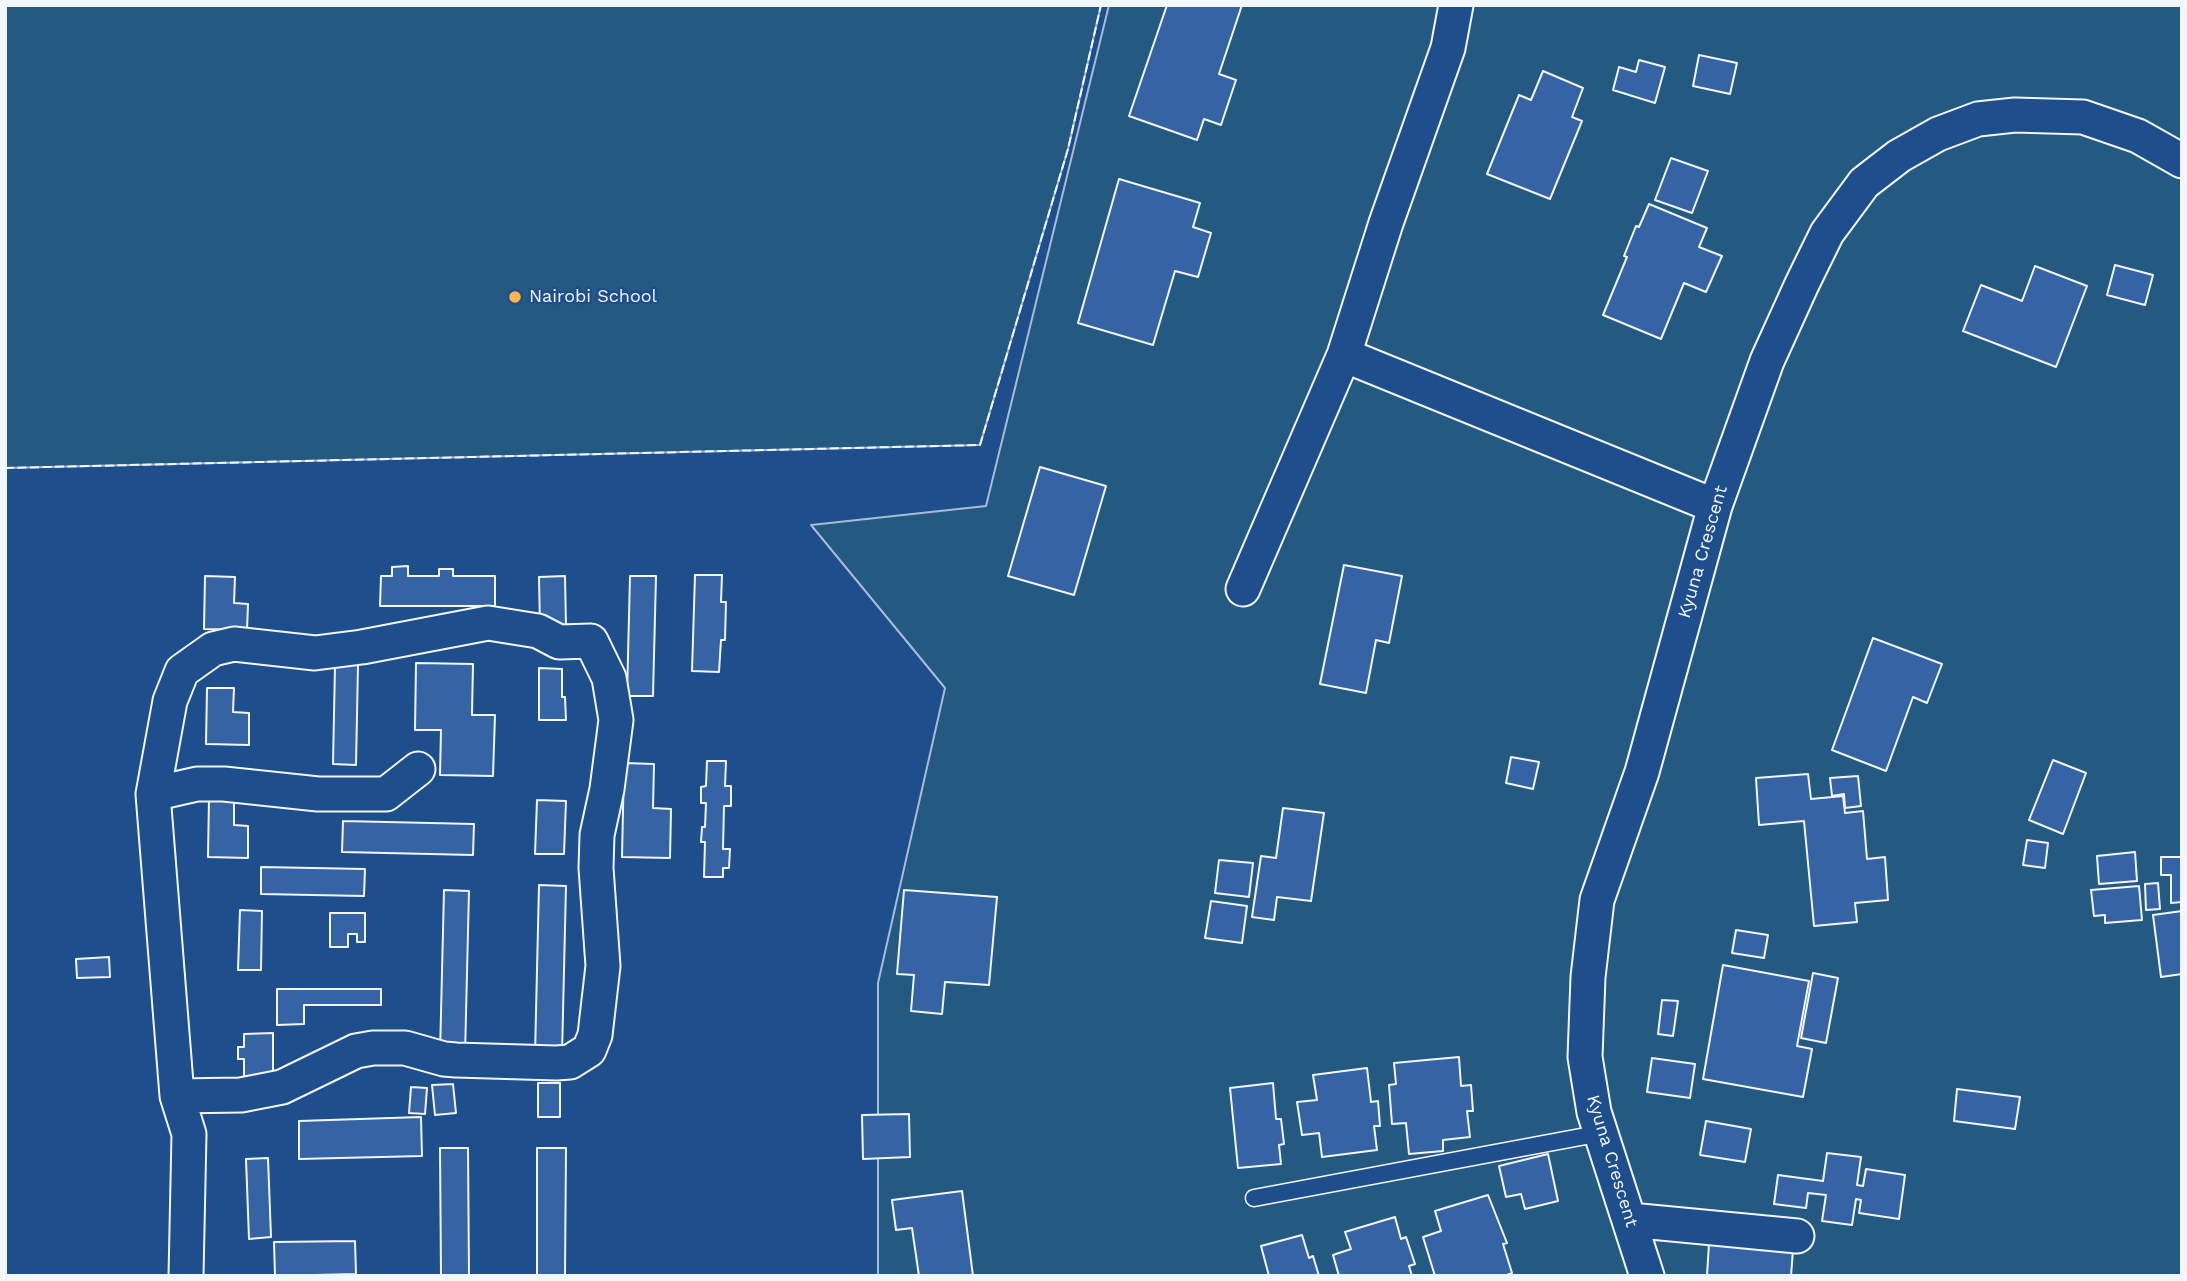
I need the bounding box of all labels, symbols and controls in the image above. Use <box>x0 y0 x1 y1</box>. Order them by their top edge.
place label: Nairobi School <box>529 286 657 308</box>
marker: Nairobi School <box>507 289 523 305</box>
street label: Kyuna Crescent <box>1674 483 1732 621</box>
street label: Kyuna Crescent <box>1582 1092 1642 1230</box>

